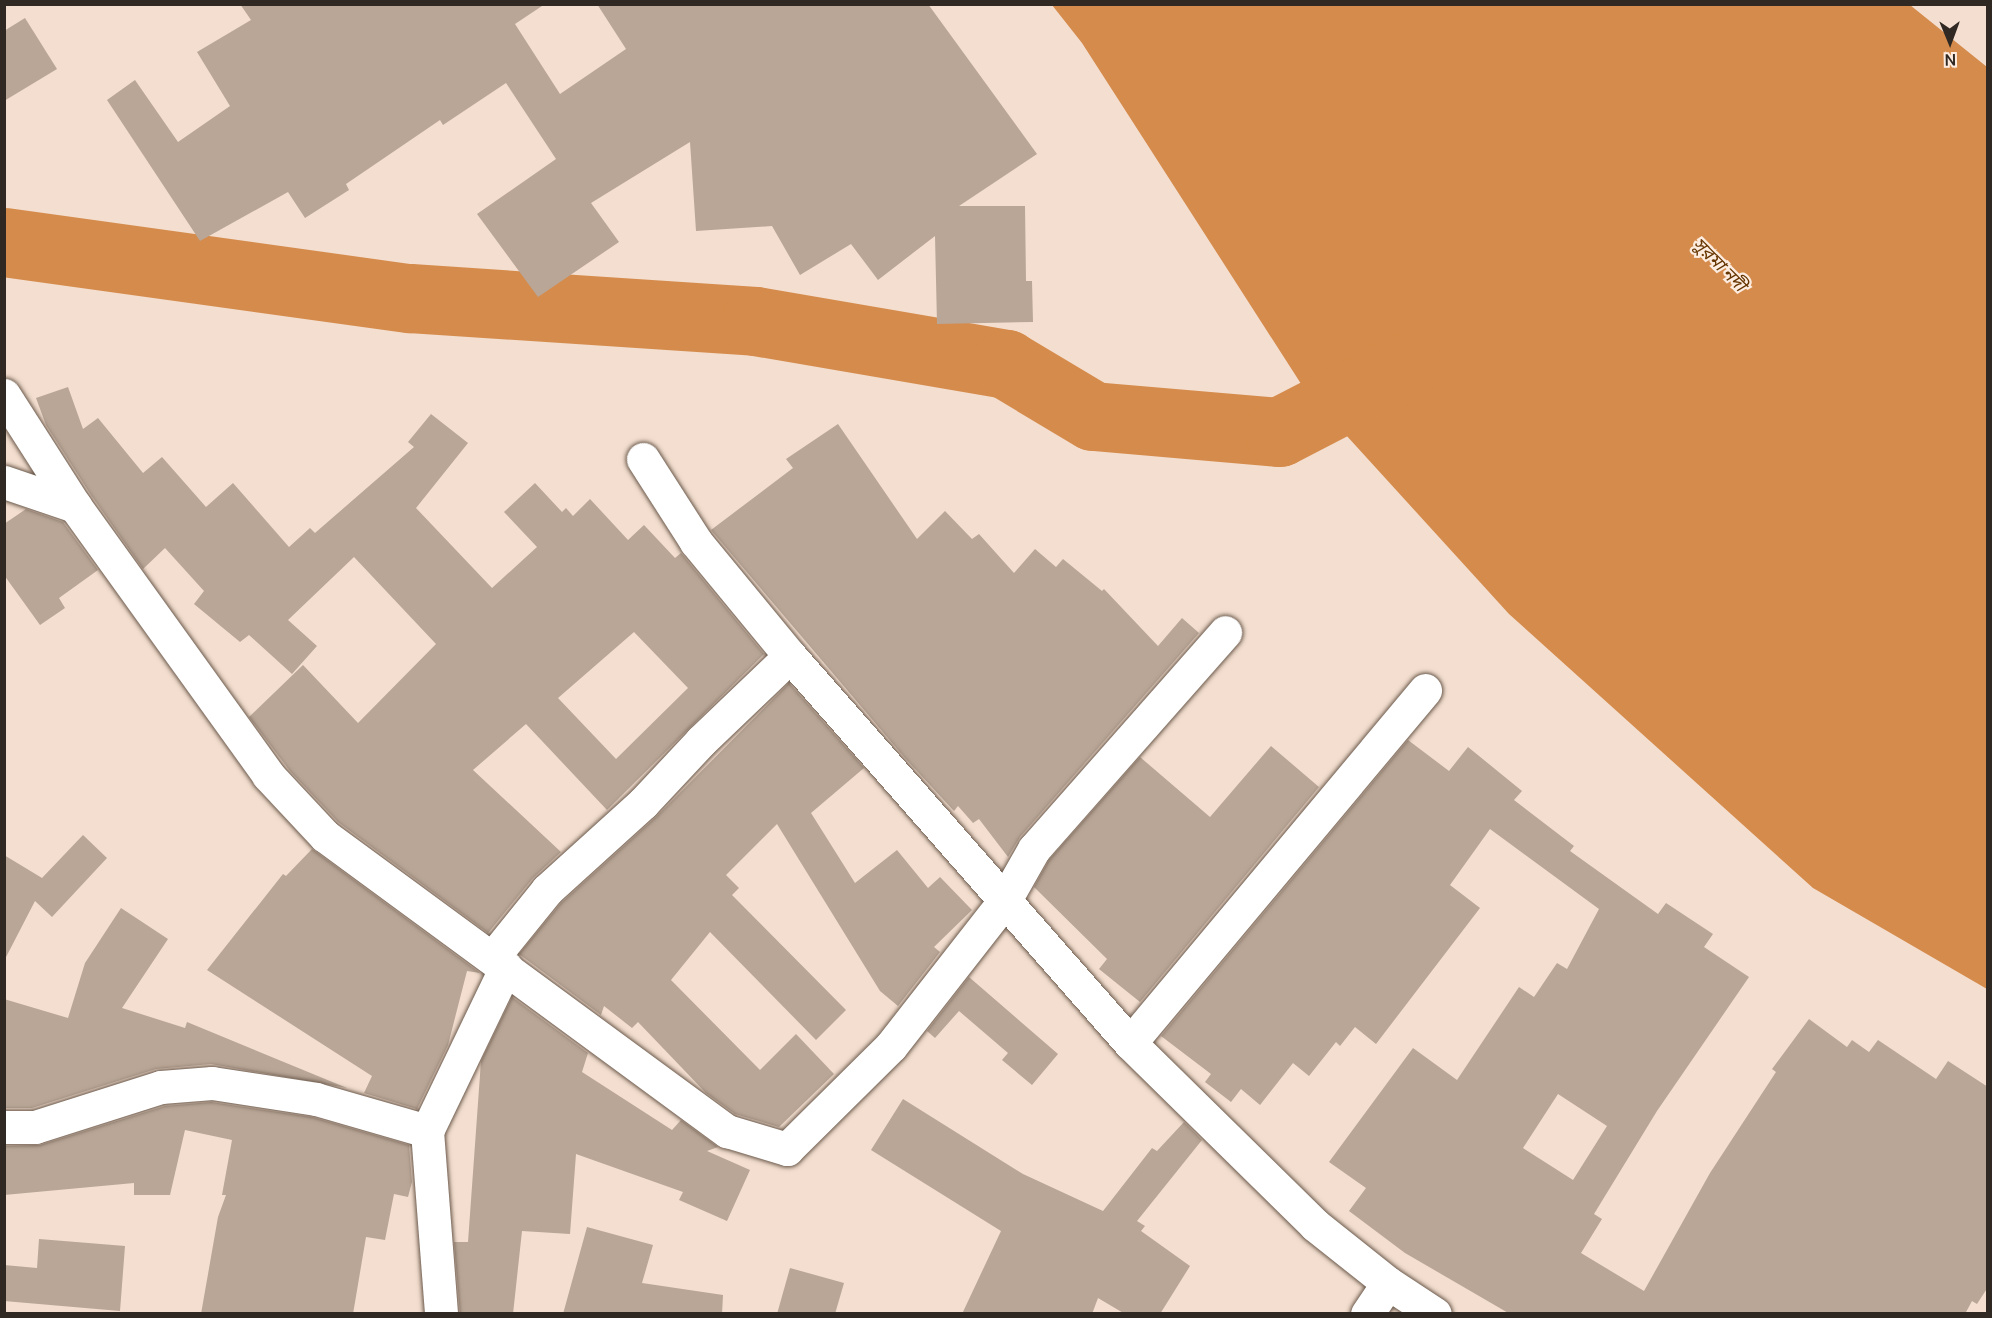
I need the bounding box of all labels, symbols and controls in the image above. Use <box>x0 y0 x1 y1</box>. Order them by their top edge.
north arrow <box>1920 12 1980 72</box>
text: N <box>1944 49 1956 71</box>
water label: সুরমা নদী <box>1689 233 1751 295</box>

